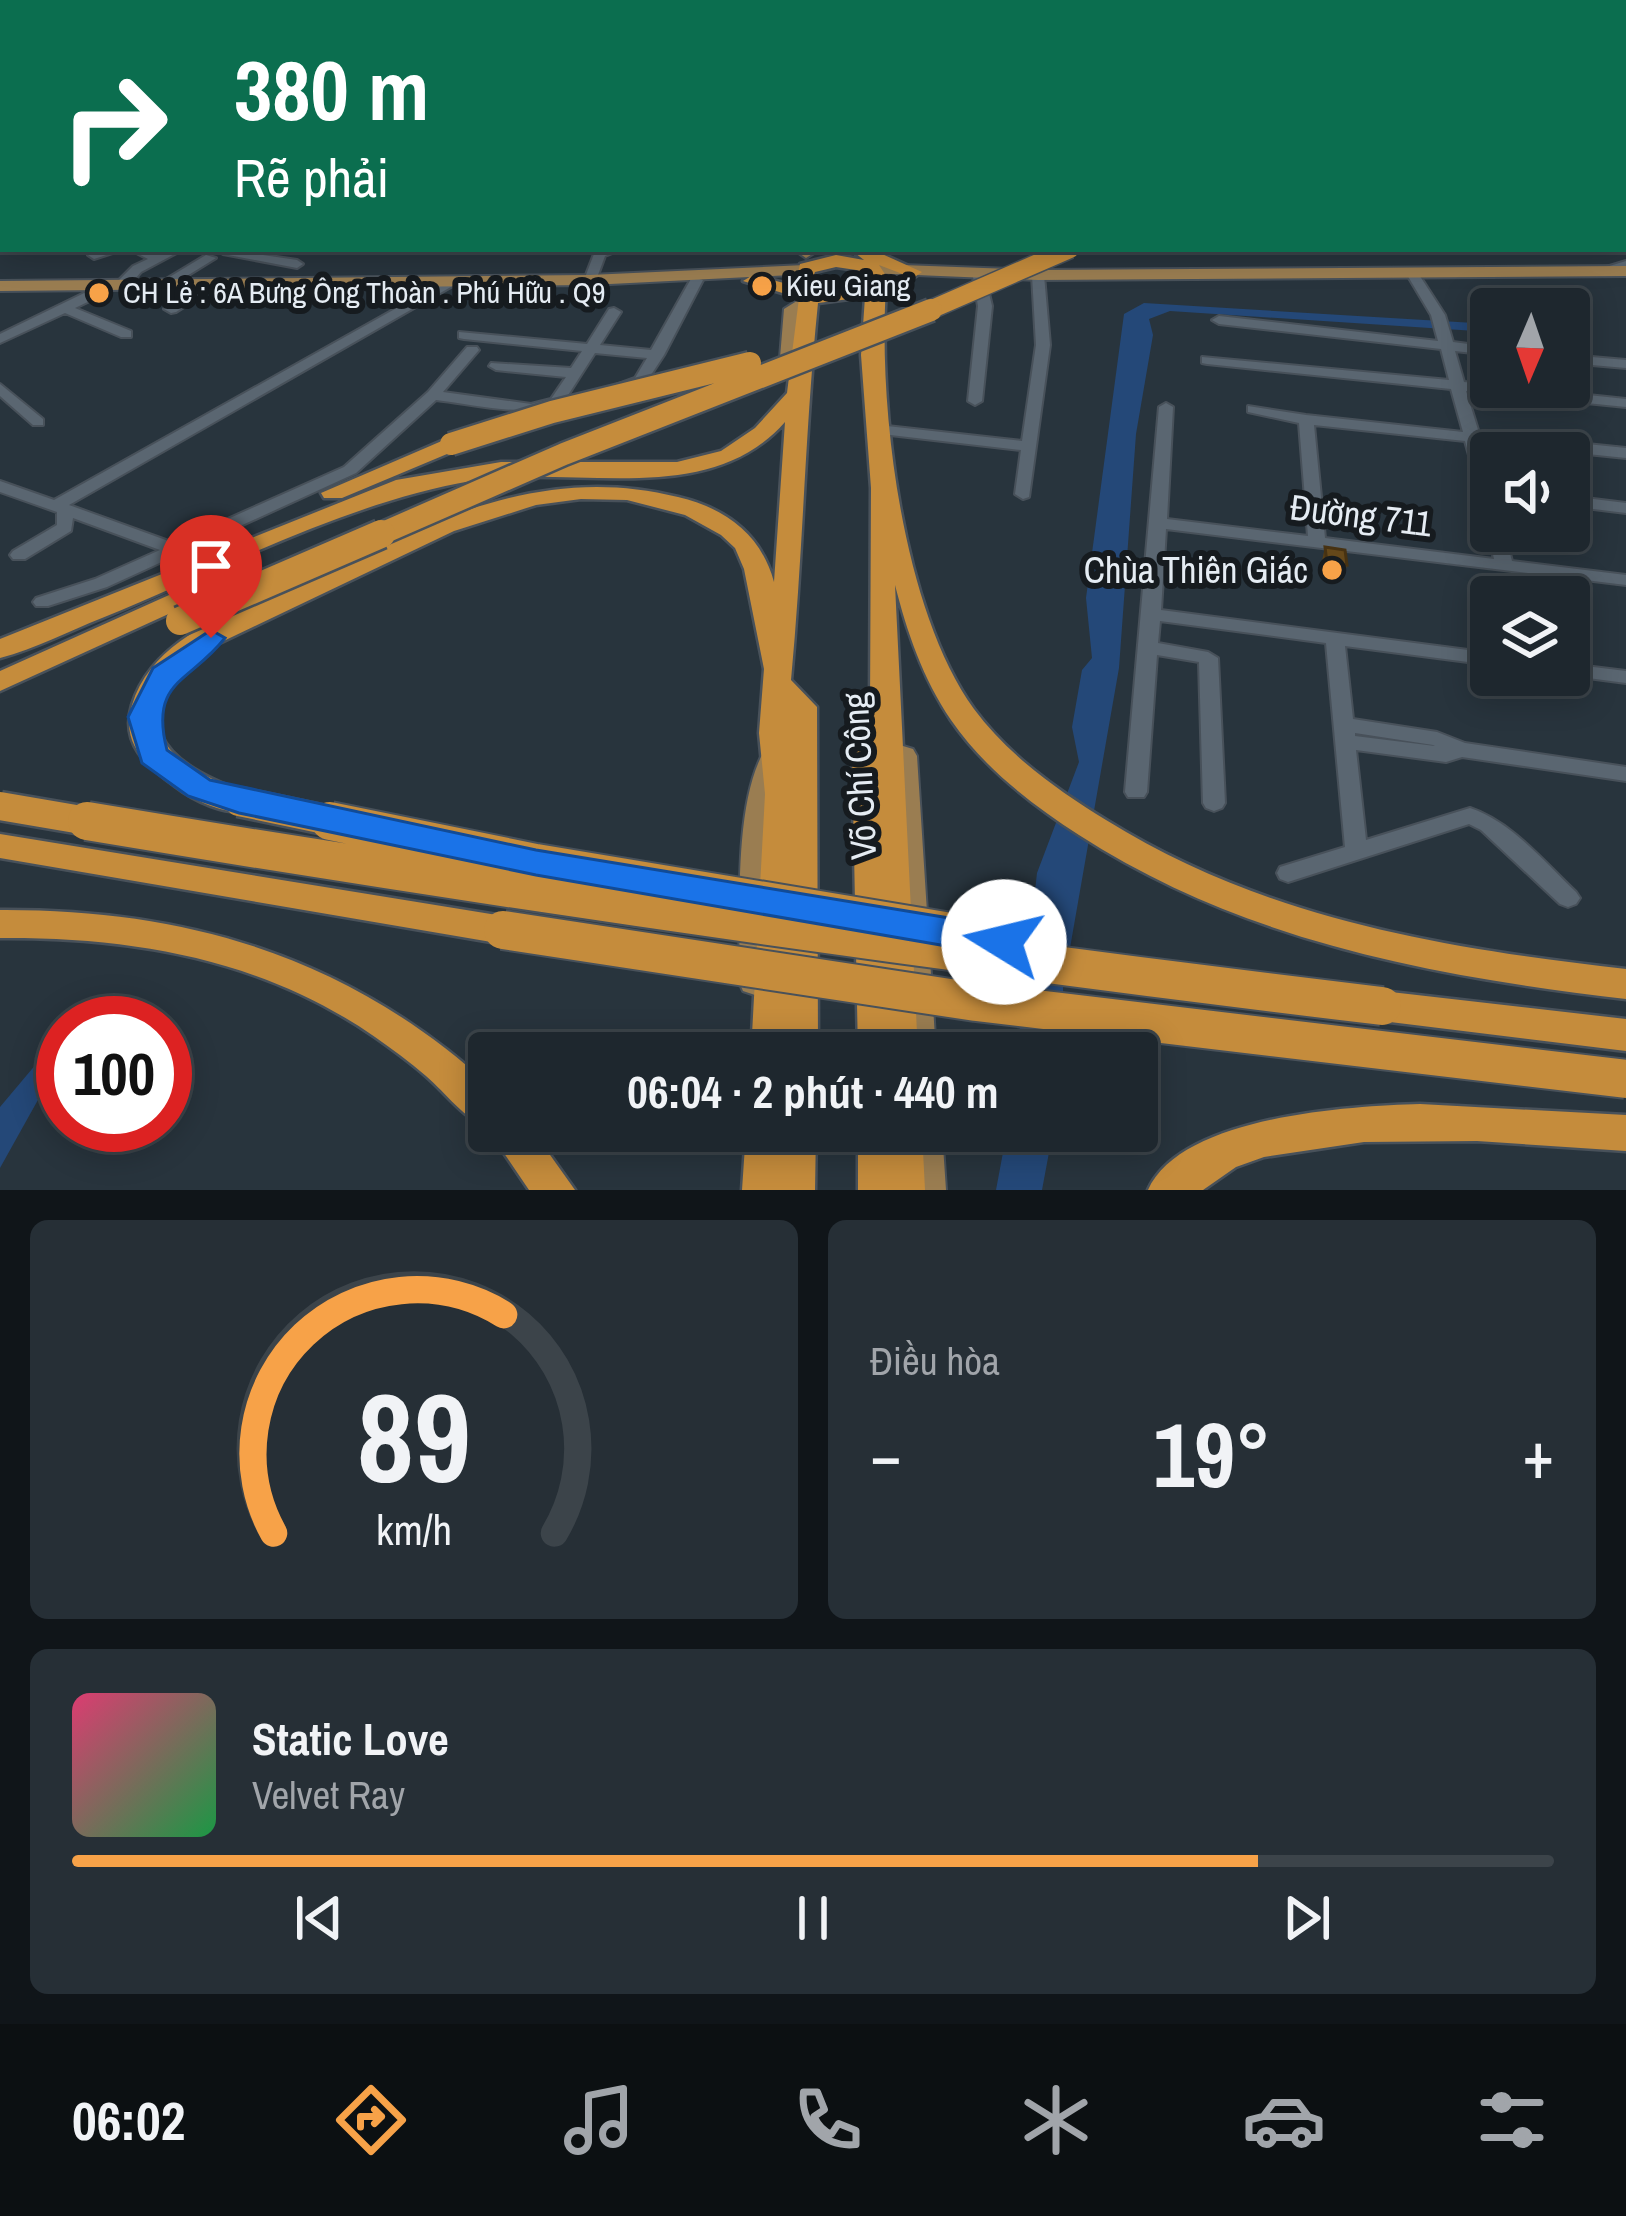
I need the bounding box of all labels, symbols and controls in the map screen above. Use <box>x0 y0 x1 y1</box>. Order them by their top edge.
text: 380 m <box>234 33 429 146</box>
icon: right <box>36 48 192 204</box>
text: Rẽ phải <box>234 141 389 214</box>
place label: Kieu Giang <box>786 265 911 305</box>
place label: CH Lẻ : 6A Bưng Ông Thoàn . Phú Hữu . Q9 <box>123 272 605 312</box>
marker: Kieu Giang <box>749 273 775 299</box>
marker: CH Lẻ : 6A Bưng Ông Thoàn . Phú Hữu . Q9 <box>86 280 112 306</box>
north arrow <box>1470 288 1590 408</box>
map controls <box>1470 288 1590 696</box>
button: sound <box>1470 432 1590 552</box>
street label: Đường 711 <box>1287 483 1435 548</box>
pin <box>160 515 262 638</box>
icon: arrive <box>178 533 244 599</box>
place label: Chùa Thiên Giác <box>1084 546 1308 594</box>
marker: Chùa Thiên Giác <box>1319 557 1345 583</box>
button: layers <box>1470 576 1590 696</box>
street label: Võ Chí Công <box>831 691 887 861</box>
position arrow <box>941 879 1067 1005</box>
speed limit sign: 100 <box>36 996 192 1152</box>
text: 06:04 · 2 phút · 440 m <box>627 1061 999 1122</box>
text: Điều hòa <box>870 1335 1000 1387</box>
text: 89 <box>357 1353 471 1521</box>
text: 19° <box>1153 1394 1271 1515</box>
text: − <box>870 1410 902 1499</box>
text: + <box>1522 1410 1554 1499</box>
text: km/h <box>376 1500 452 1557</box>
text: Static Love <box>252 1708 449 1769</box>
text: Velvet Ray <box>252 1769 405 1821</box>
icon: previous <box>286 1885 352 1951</box>
icon: pause <box>780 1885 846 1951</box>
icon: next <box>1274 1885 1340 1951</box>
icon: directions <box>329 2078 413 2162</box>
icon: music <box>557 2078 641 2162</box>
icon: phone <box>786 2078 870 2162</box>
icon: climate <box>1014 2078 1098 2162</box>
icon: car <box>1242 2078 1326 2162</box>
icon: filters <box>1470 2078 1554 2162</box>
text: 06:02 <box>72 2084 185 2157</box>

